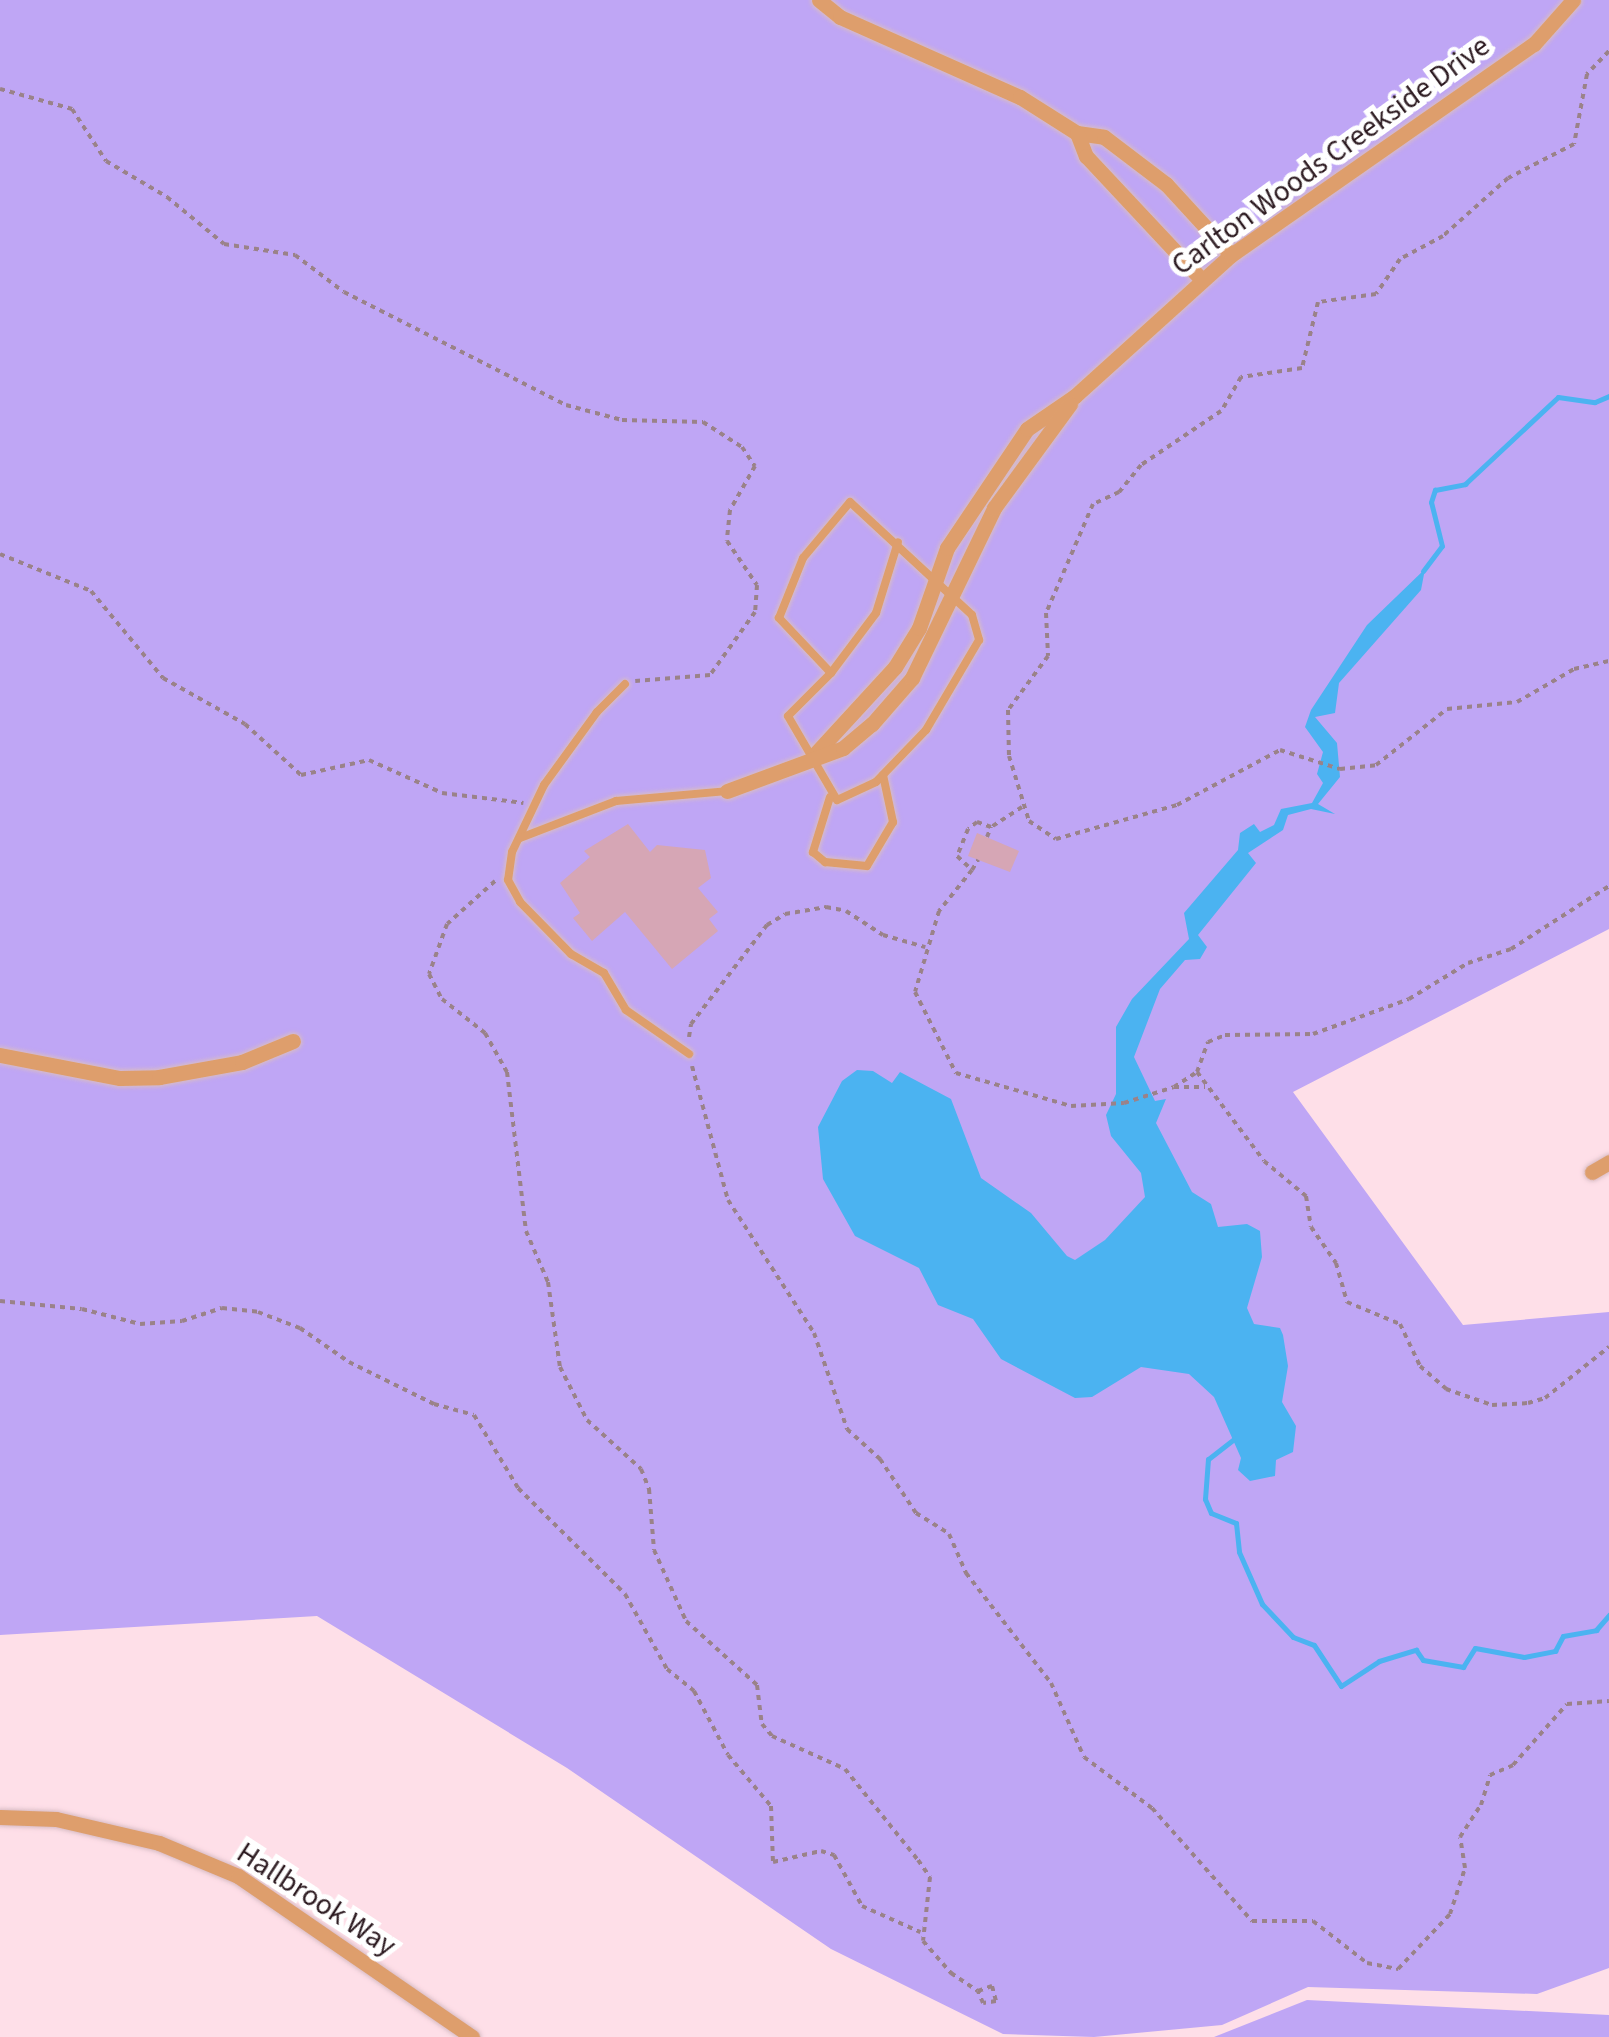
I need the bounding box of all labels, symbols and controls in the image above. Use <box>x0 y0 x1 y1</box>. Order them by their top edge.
street label: Carlton Woods Creekside Drive <box>1165 28 1497 284</box>
street label: Hallbrook Way <box>230 1835 402 1965</box>

